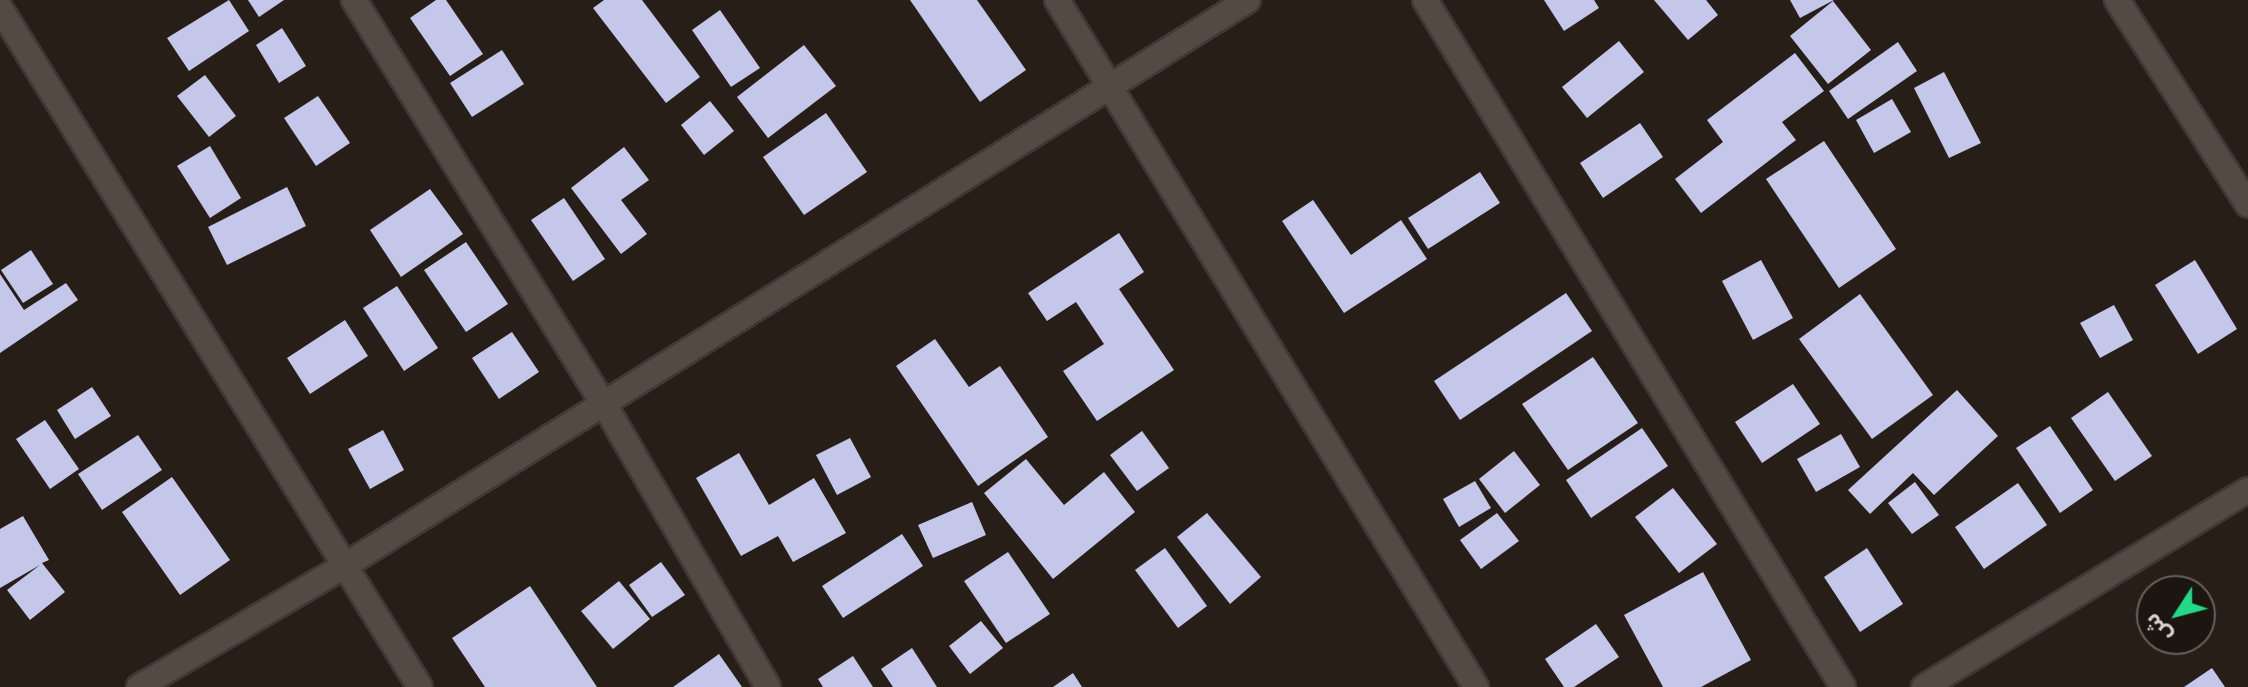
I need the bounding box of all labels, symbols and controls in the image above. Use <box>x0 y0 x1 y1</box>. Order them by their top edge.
north arrow <box>2136 575 2216 655</box>
text: ش <box>2131 602 2186 654</box>

